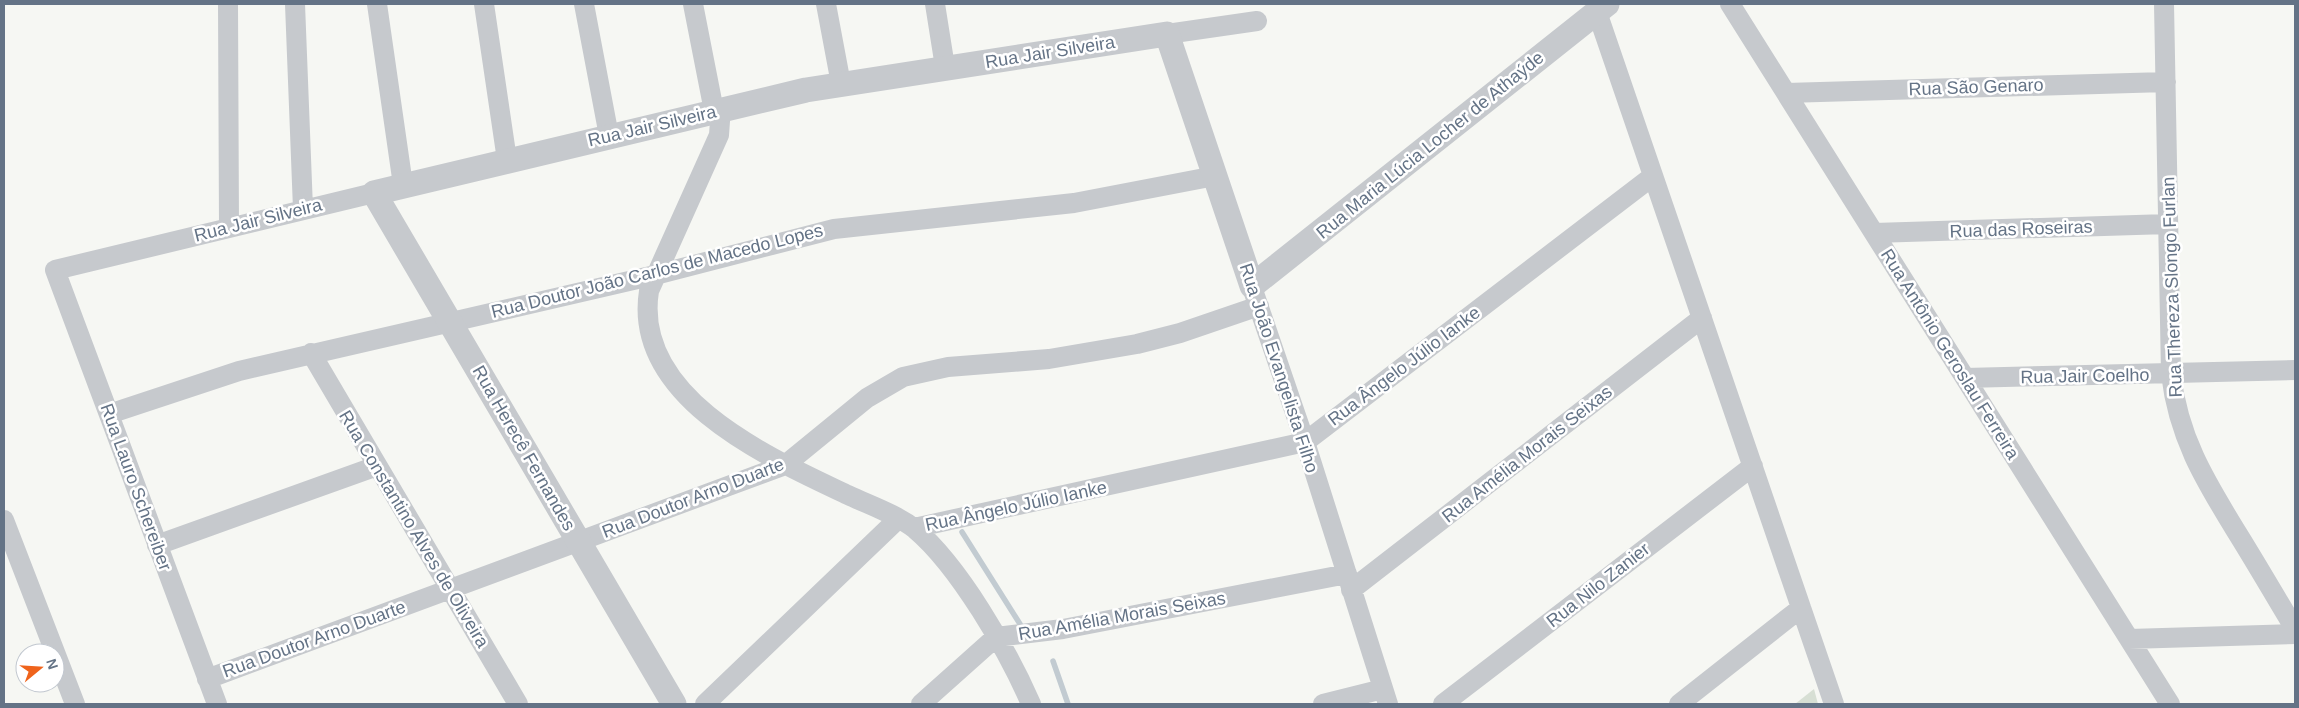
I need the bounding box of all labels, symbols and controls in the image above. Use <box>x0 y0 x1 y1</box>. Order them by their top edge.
street label: Rua Jair Silveira <box>984 32 1117 72</box>
street label: Rua Maria Lúcia Locher de Athaýde <box>1313 47 1547 243</box>
street label: Rua São Genaro <box>1908 75 2044 99</box>
street label: Rua Jair Silveira <box>586 101 719 150</box>
street label: Rua Thereza Slongo Furlan <box>2158 176 2186 398</box>
street label: Rua Jair Silveira <box>192 194 325 246</box>
street label: Rua das Roseiras <box>1949 217 2093 241</box>
street label: Rua Doutor João Carlos de Macedo Lopes <box>489 220 825 322</box>
street label: Rua Antônio Geroslau Ferreira <box>1877 245 2024 464</box>
street label: Rua João Evangelista Filho <box>1236 261 1322 475</box>
street label: Rua Ângelo Júlio Ianke <box>1324 302 1484 430</box>
street label: Rua Herecê Fernandes <box>469 362 579 534</box>
street label: Rua Jair Coelho <box>2020 365 2150 387</box>
street label: Rua Amélia Morais Seixas <box>1438 381 1616 527</box>
street label: Rua Lauro Schereiber <box>96 401 176 573</box>
street label: Rua Constantino Alves de Oliveira <box>335 407 493 652</box>
street label: Rua Doutor Arno Duarte <box>599 454 787 542</box>
street label: Rua Ângelo Júlio Ianke <box>923 477 1109 535</box>
street label: Rua Nilo Zanier <box>1543 539 1653 631</box>
street label: Rua Amélia Morais Seixas <box>1017 588 1227 644</box>
street label: Rua Doutor Arno Duarte <box>220 597 408 681</box>
north arrow <box>15 643 65 693</box>
text: N <box>43 657 62 671</box>

